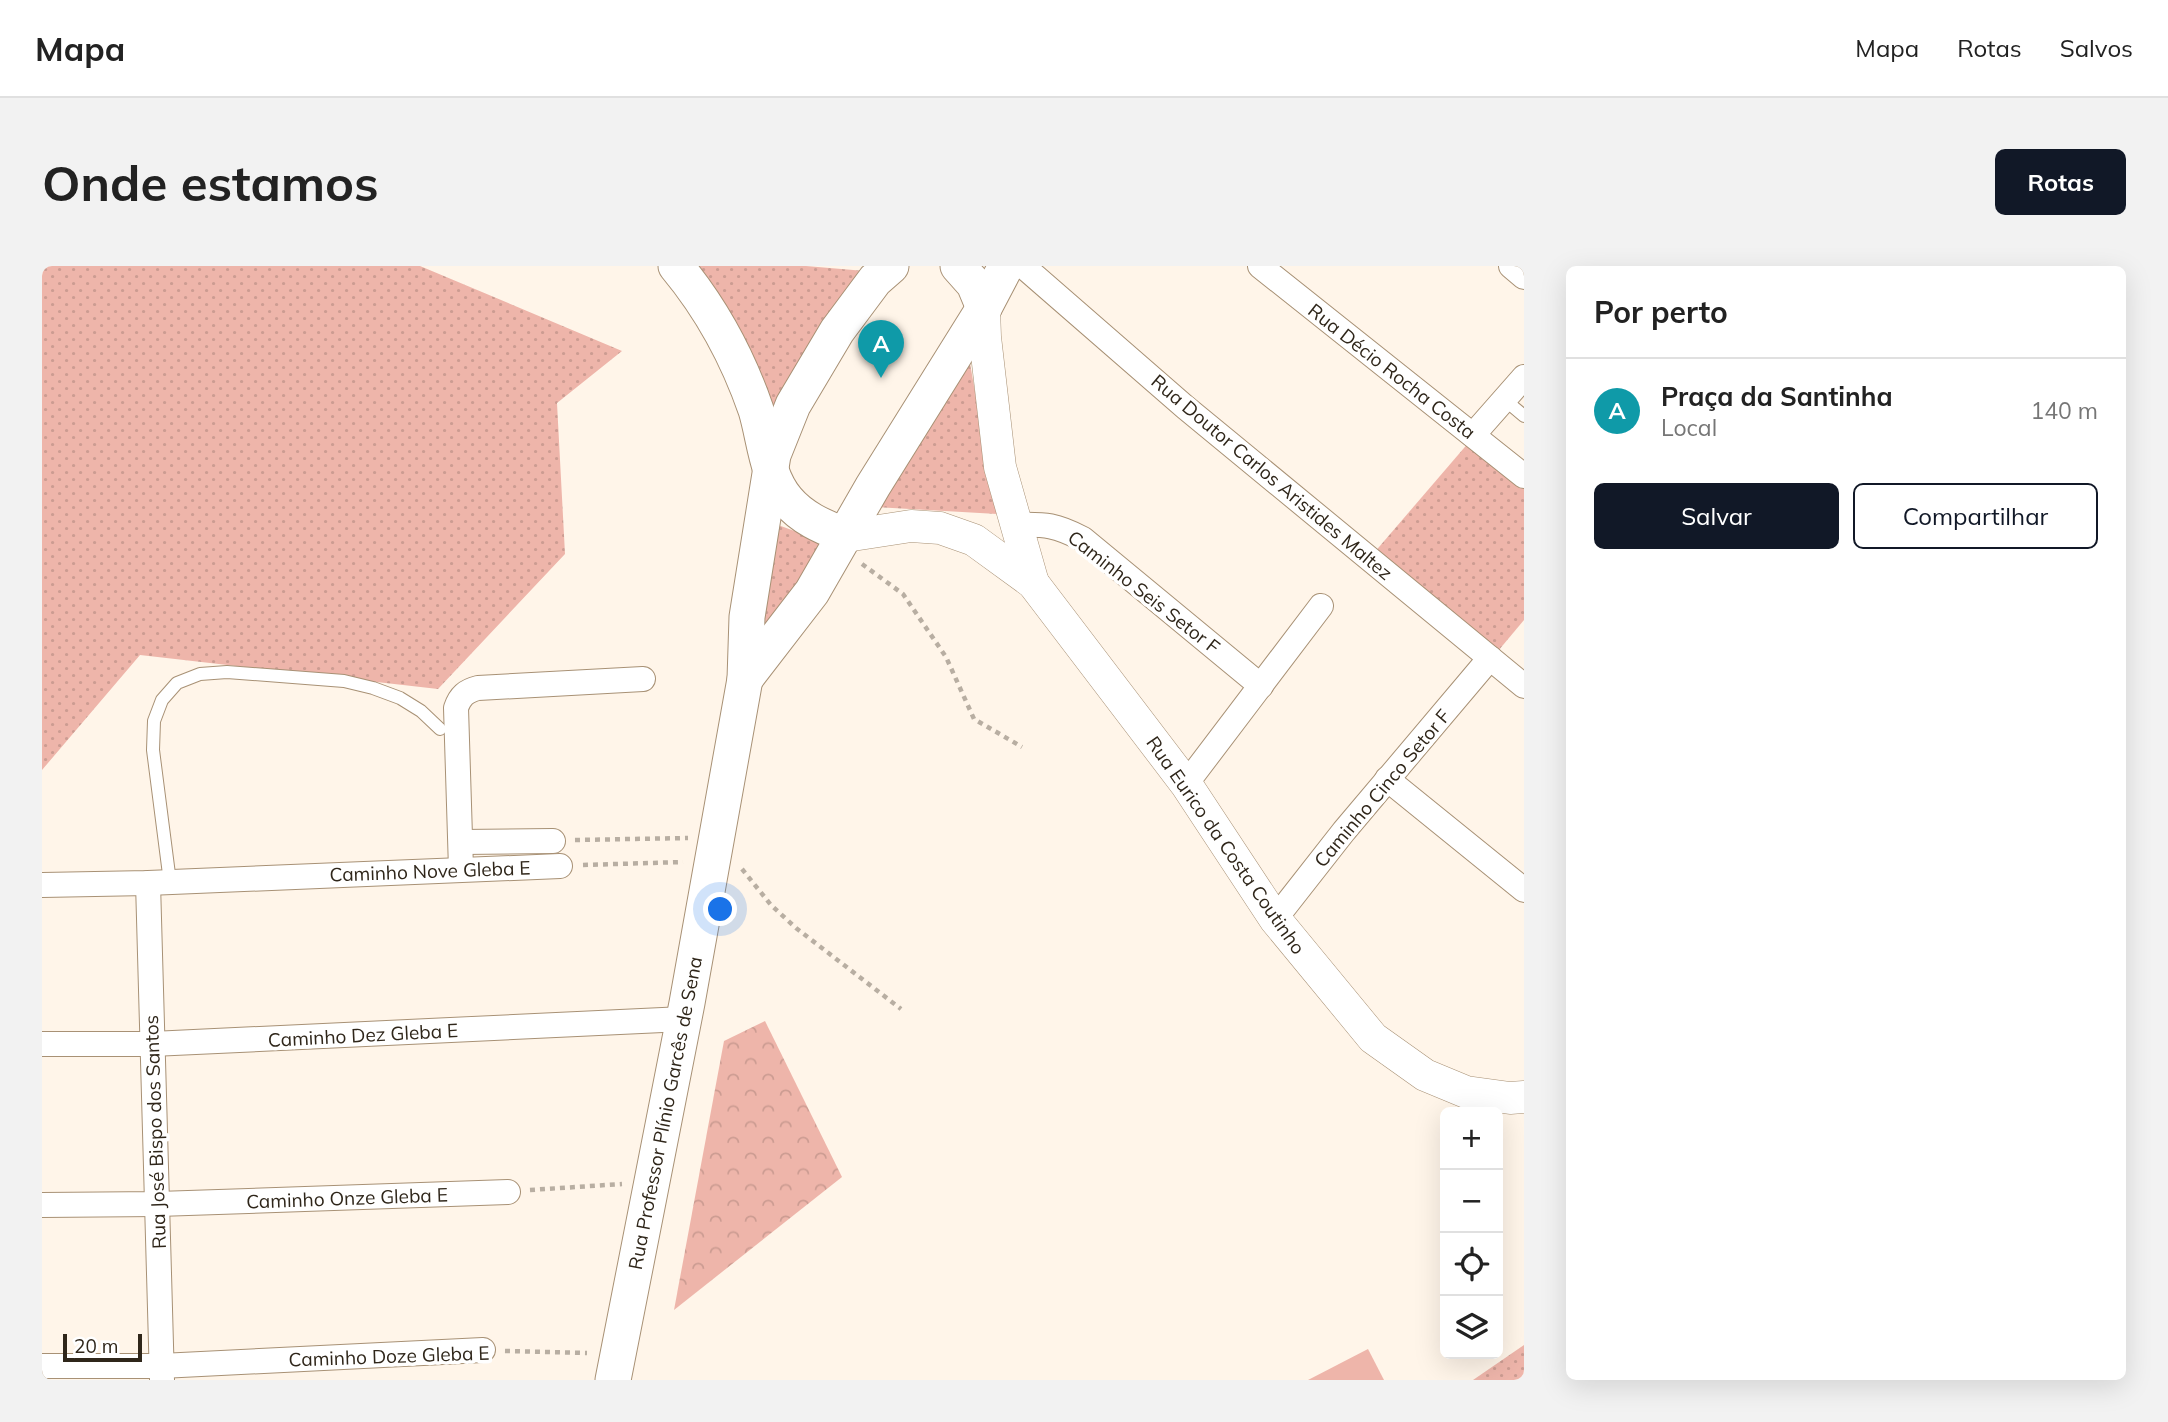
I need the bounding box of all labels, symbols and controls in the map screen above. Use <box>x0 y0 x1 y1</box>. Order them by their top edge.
text: Mapa <box>35 28 125 69</box>
text: Mapa <box>1855 33 1919 63</box>
text: Rotas <box>1957 33 2022 63</box>
text: Salvos <box>2060 33 2133 63</box>
button: Rotas <box>1995 149 2126 215</box>
text: Onde estamos <box>42 152 378 213</box>
text: Por perto <box>1594 293 1728 331</box>
street label: Rua Décio Rocha Costa <box>1303 298 1481 444</box>
pin: A <box>858 320 904 378</box>
street label: Rua Doutor Carlos Aristides Maltez <box>1147 369 1398 585</box>
text: Praça da Santinha <box>1661 380 1893 413</box>
text: A <box>1608 396 1626 425</box>
text: 140 m <box>2030 396 2098 425</box>
text: Local <box>1661 413 1717 442</box>
button: Salvar <box>1594 483 1839 549</box>
button: Compartilhar <box>1853 483 2098 549</box>
street label: Caminho Seis Setor F <box>1063 525 1225 659</box>
street label: Caminho Cinco Setor F <box>1309 704 1455 872</box>
street label: Rua Eurico da Costa Coutinho <box>1141 731 1311 959</box>
street label: Caminho Nove Gleba E <box>329 855 531 887</box>
your location <box>703 892 737 926</box>
street label: Rua Professor Plínio Garcês de Sena <box>623 954 707 1272</box>
street label: Rua José Bispo dos Santos <box>139 1015 171 1249</box>
street label: Caminho Dez Gleba E <box>267 1018 459 1052</box>
map controls <box>1440 1107 1503 1359</box>
button: + <box>1440 1107 1503 1170</box>
button: − <box>1440 1170 1503 1233</box>
street label: Caminho Onze Gleba E <box>246 1182 448 1214</box>
button: locate <box>1440 1233 1503 1296</box>
button: layers <box>1440 1296 1503 1359</box>
scale bar <box>63 1331 142 1363</box>
text: 20 m <box>74 1334 118 1358</box>
street label: Caminho Doze Gleba E <box>288 1341 490 1371</box>

